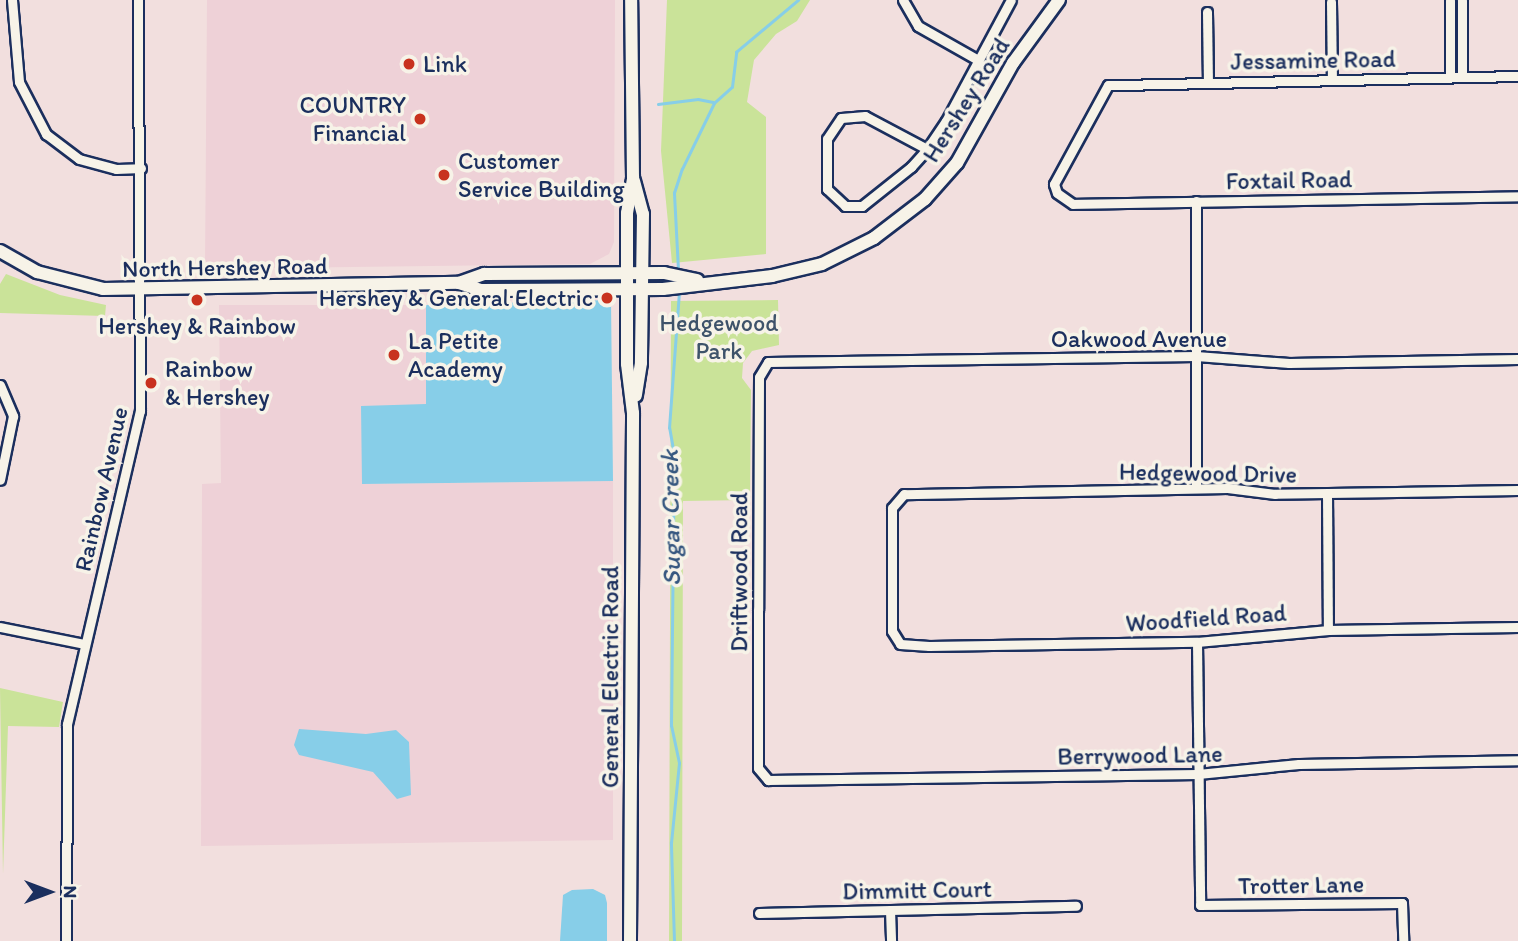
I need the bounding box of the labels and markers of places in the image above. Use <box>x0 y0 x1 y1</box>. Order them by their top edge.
place label: Link <box>423 50 467 78</box>
marker: Link <box>401 56 417 72</box>
place label: COUNTRY Financial <box>299 91 406 147</box>
marker: COUNTRY Financial <box>412 111 428 127</box>
place label: Customer Service Building <box>458 147 625 203</box>
marker: Customer Service Building <box>436 167 452 183</box>
place label: Hershey & General Electric <box>318 284 593 312</box>
marker: Hershey & General Electric <box>599 290 615 306</box>
marker: Hershey & Rainbow <box>189 292 205 308</box>
place label: Hershey & Rainbow <box>98 312 296 340</box>
place label: La Petite Academy <box>408 327 503 383</box>
marker: La Petite Academy <box>386 347 402 363</box>
place label: Rainbow & Hershey <box>165 355 270 411</box>
marker: Rainbow & Hershey <box>143 375 159 391</box>

